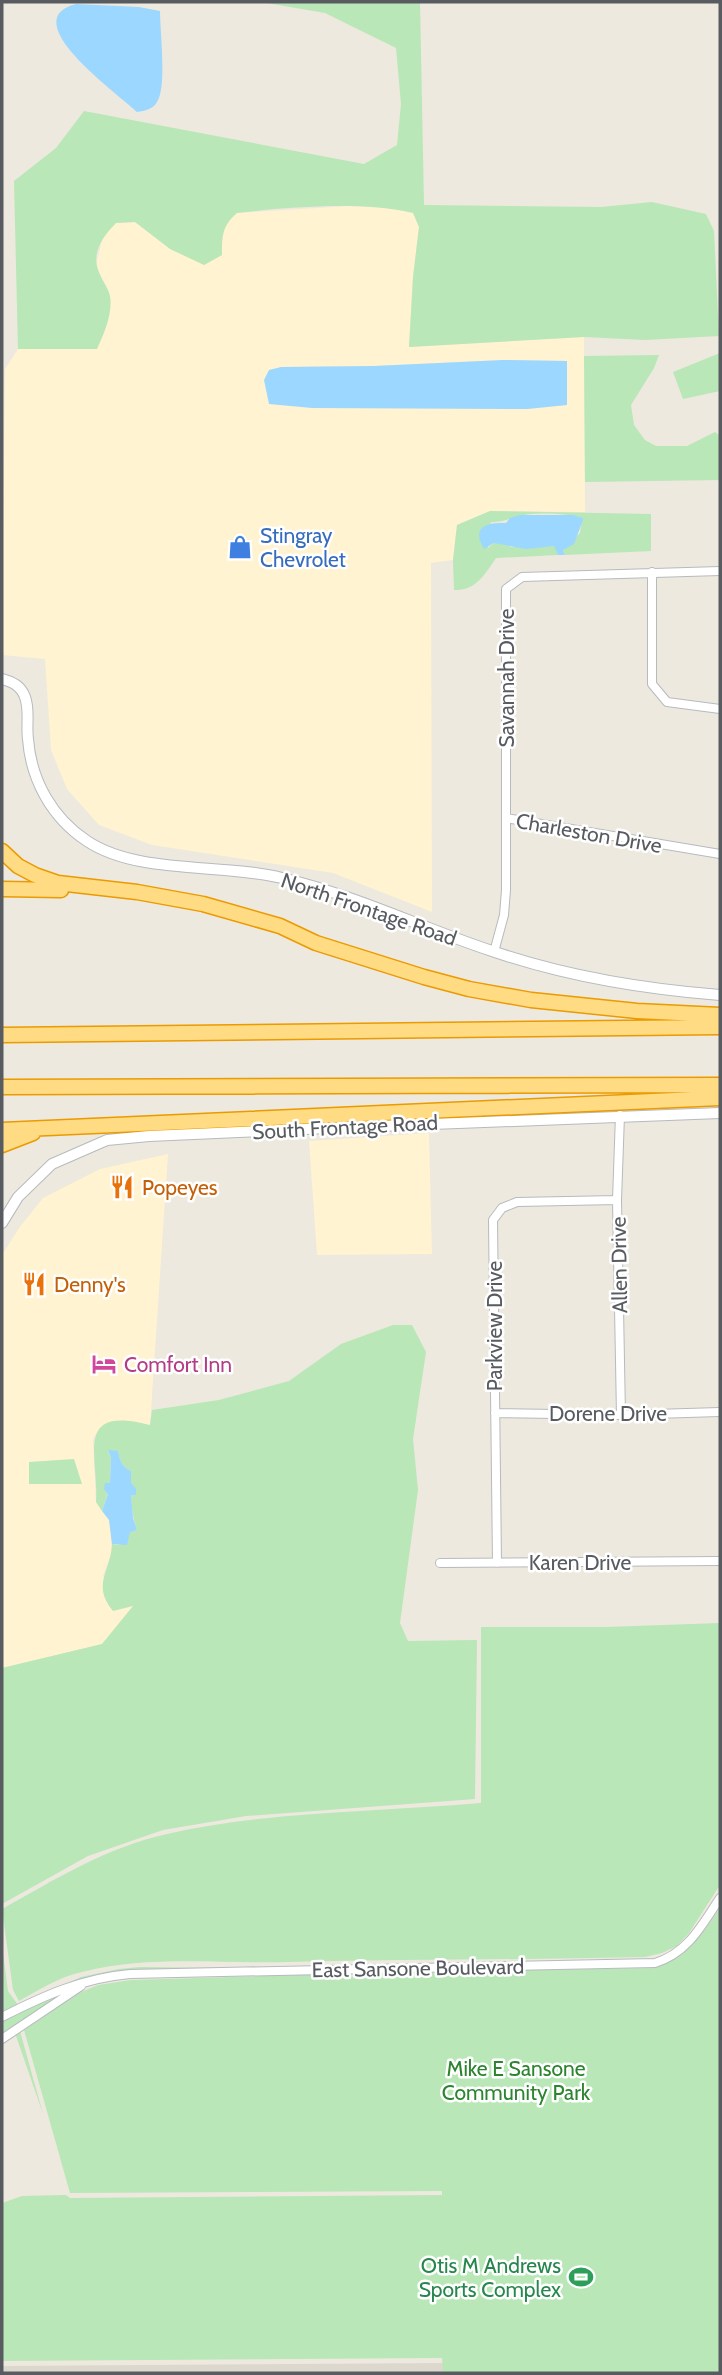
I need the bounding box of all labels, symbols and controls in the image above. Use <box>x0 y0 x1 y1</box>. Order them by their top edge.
place label: Stingray Chevrolet <box>260 523 346 572</box>
shop icon: Stingray Chevrolet <box>226 533 254 561</box>
street label: Savannah Drive <box>494 608 519 748</box>
street label: Charleston Drive <box>514 808 664 858</box>
street label: North Frontage Road <box>278 867 460 951</box>
street label: South Frontage Road <box>251 1110 439 1144</box>
restaurant icon: Popeyes <box>108 1173 136 1201</box>
place label: Popeyes <box>142 1175 218 1200</box>
street label: Allen Drive <box>606 1216 632 1314</box>
street label: Parkview Drive <box>482 1261 507 1391</box>
restaurant icon: Denny's <box>20 1270 48 1298</box>
place label: Denny's <box>54 1272 126 1297</box>
hotel icon: Comfort Inn <box>90 1350 118 1378</box>
place label: Comfort Inn <box>124 1352 232 1377</box>
street label: Dorene Drive <box>549 1401 667 1426</box>
street label: Karen Drive <box>529 1550 632 1575</box>
street label: East Sansone Boulevard <box>311 1954 525 1982</box>
park label: Mike E Sansone Community Park <box>442 2056 591 2105</box>
place label: Otis M Andrews Sports Complex <box>419 2253 561 2302</box>
sports icon: Otis M Andrews Sports Complex <box>567 2263 595 2291</box>

